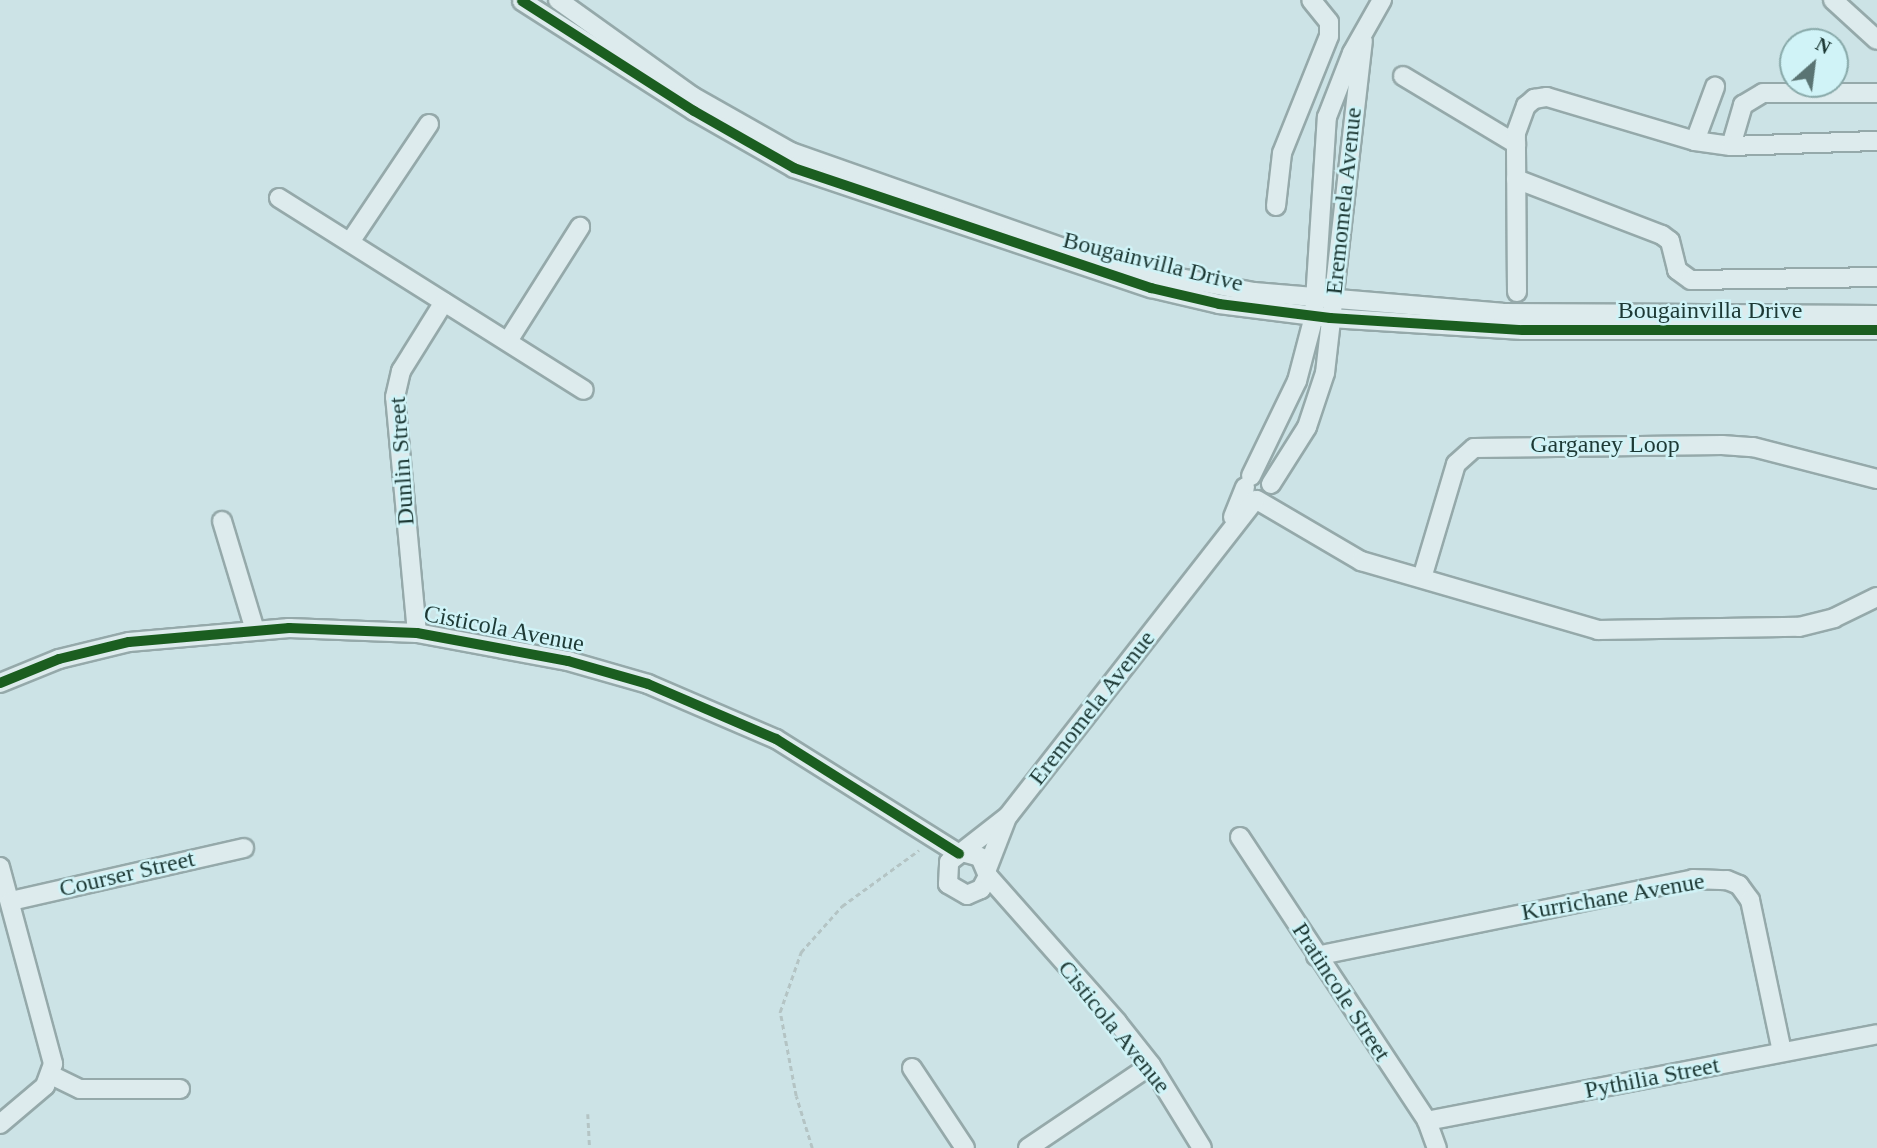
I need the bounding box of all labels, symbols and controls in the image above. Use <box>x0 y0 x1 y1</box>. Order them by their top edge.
north arrow <box>1779 28 1849 98</box>
text: N <box>1812 33 1834 58</box>
street label: Eremomela Avenue <box>1320 105 1368 297</box>
street label: Bougainvilla Drive <box>1060 226 1246 298</box>
street label: Bougainvilla Drive <box>1618 297 1802 325</box>
street label: Dunlin Street <box>383 396 421 526</box>
street label: Garganey Loop <box>1530 431 1680 459</box>
street label: Cisticola Avenue <box>421 599 587 659</box>
street label: Eremomela Avenue <box>1022 624 1162 792</box>
street label: Courser Street <box>57 844 197 904</box>
street label: Kurrichane Avenue <box>1519 867 1707 927</box>
street label: Pratincole Street <box>1286 917 1396 1067</box>
street label: Cisticola Avenue <box>1051 954 1177 1100</box>
street label: Pythilia Street <box>1582 1051 1722 1105</box>

